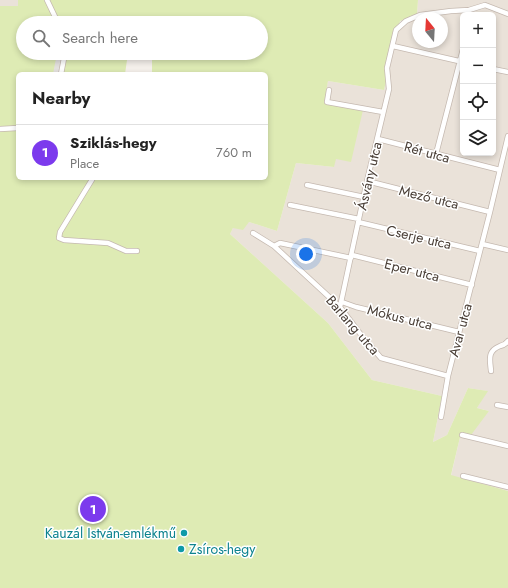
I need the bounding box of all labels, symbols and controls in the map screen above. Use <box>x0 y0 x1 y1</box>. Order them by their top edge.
north arrow <box>412 12 448 48</box>
map controls <box>460 12 496 156</box>
button: + <box>460 12 496 48</box>
search box <box>16 16 268 60</box>
icon: search <box>30 27 52 49</box>
text: Search here <box>62 27 138 49</box>
button: − <box>460 48 496 84</box>
button: locate <box>460 84 496 120</box>
text: Nearby <box>32 86 90 110</box>
button: layers <box>460 120 496 156</box>
text: Sziklás-hegy <box>70 132 156 154</box>
street label: Rét utca <box>402 136 452 168</box>
street label: Ásvány utca <box>351 140 387 212</box>
text: 1 <box>42 143 48 162</box>
text: 760 m <box>216 143 252 162</box>
text: Place <box>70 154 99 173</box>
street label: Mező utca <box>397 180 461 214</box>
street label: Cserje utca <box>384 220 454 254</box>
your location <box>296 244 316 264</box>
street label: Eper utca <box>382 254 442 286</box>
street label: Barlang utca <box>322 291 384 359</box>
street label: Mókus utca <box>365 299 435 335</box>
street label: Avar utca <box>443 301 477 359</box>
pin: 1 <box>80 494 106 524</box>
place label: Kauzál István-emlékmű <box>45 523 176 543</box>
marker: Kauzál István-emlékmű <box>179 528 189 538</box>
place label: Zsíros-hegy <box>189 539 256 559</box>
marker: Zsíros-hegy <box>176 544 186 554</box>

